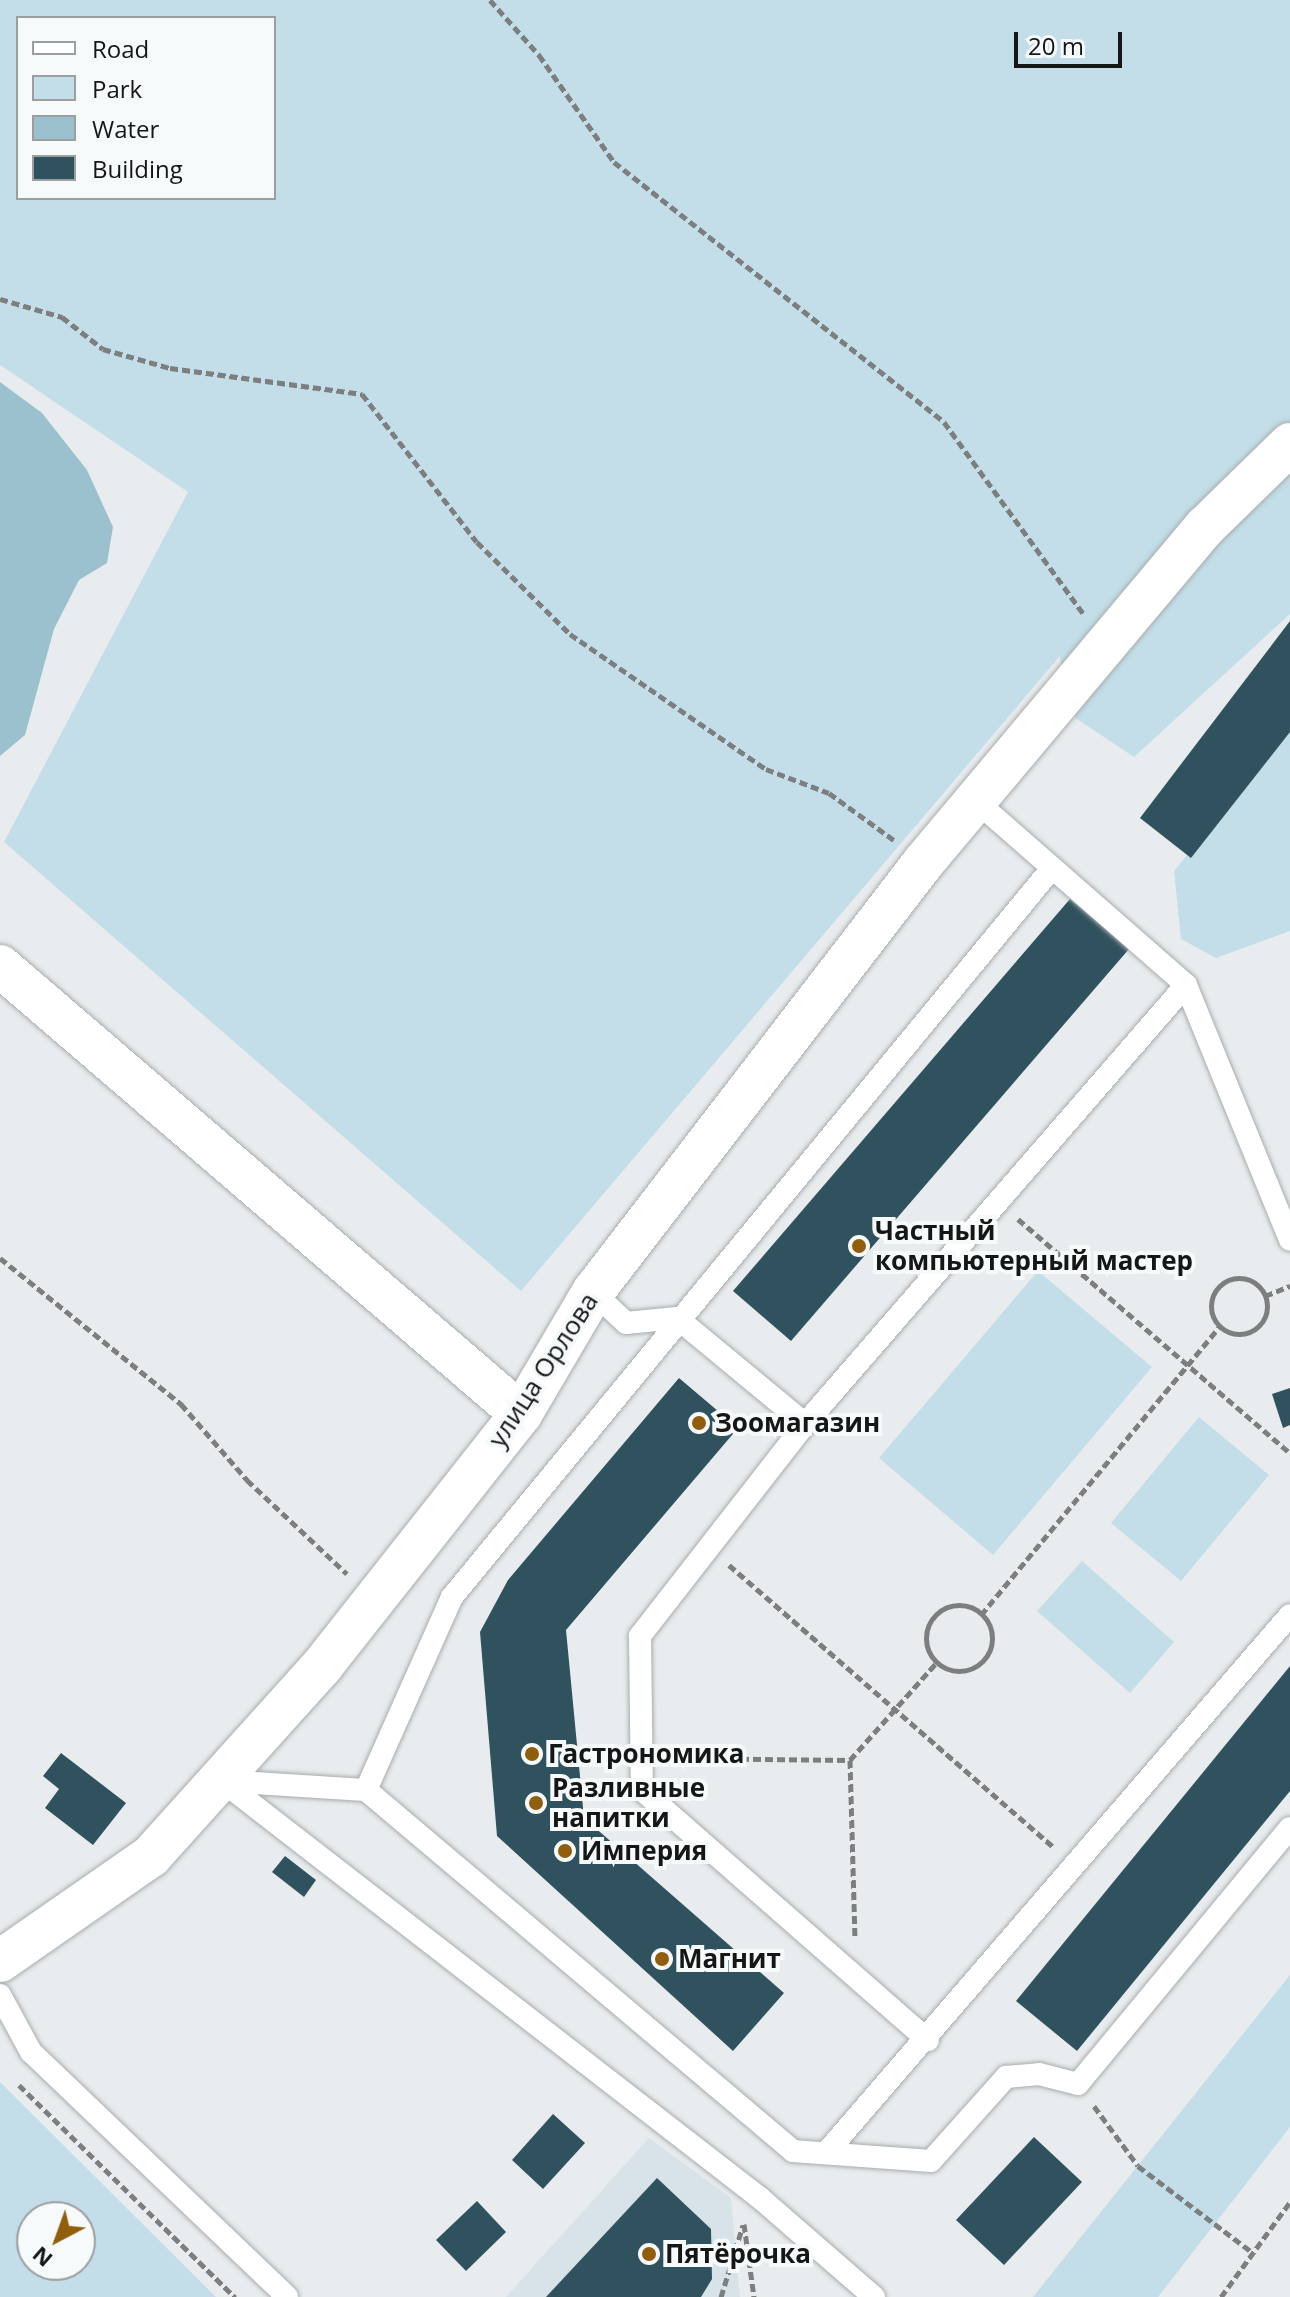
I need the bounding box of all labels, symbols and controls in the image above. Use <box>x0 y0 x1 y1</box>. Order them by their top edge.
legend <box>16 16 276 200</box>
scale bar <box>1018 16 1126 66</box>
text: 20 m <box>1028 29 1084 62</box>
text: Road <box>92 32 149 65</box>
text: Park <box>92 72 142 105</box>
text: Water <box>92 112 159 145</box>
text: Building <box>92 152 183 185</box>
place label: Частный компьютерный мастер <box>875 1215 1193 1276</box>
marker: Частный компьютерный мастер <box>850 1237 868 1255</box>
street label: улица Орлова <box>481 1287 605 1453</box>
place label: Зоомагазин <box>715 1407 880 1439</box>
marker: Зоомагазин <box>690 1414 708 1432</box>
place label: Гастрономика <box>548 1738 744 1770</box>
marker: Гастрономика <box>523 1745 541 1763</box>
place label: Разливные напитки <box>552 1772 705 1834</box>
marker: Разливные напитки <box>527 1794 545 1812</box>
place label: Империя <box>581 1835 707 1867</box>
marker: Империя <box>556 1842 574 1860</box>
place label: Магнит <box>678 1943 781 1975</box>
marker: Магнит <box>653 1950 671 1968</box>
north arrow <box>16 2201 96 2281</box>
place label: Пятёрочка <box>665 2238 811 2270</box>
text: N <box>25 2240 58 2275</box>
marker: Пятёрочка <box>640 2245 658 2263</box>

